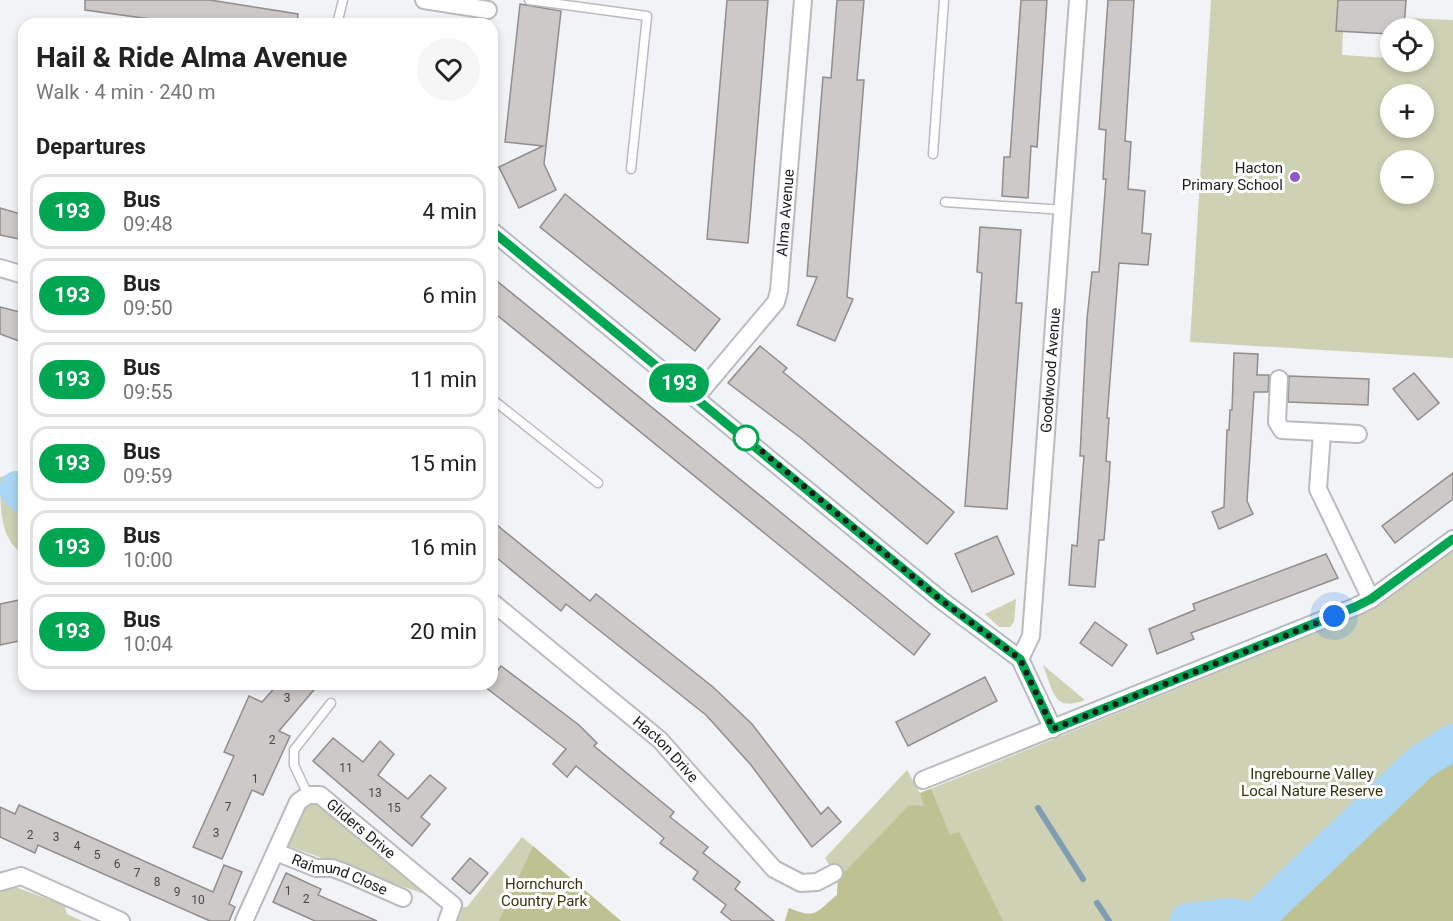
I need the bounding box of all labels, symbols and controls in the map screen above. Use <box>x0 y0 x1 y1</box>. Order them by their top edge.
map controls <box>1380 18 1434 204</box>
button: locate <box>1380 18 1434 72</box>
button: heart <box>417 38 480 101</box>
text: Hail & Ride Alma Avenue <box>36 41 347 74</box>
text: Walk · 4 min · 240 m <box>36 80 215 104</box>
button: + <box>1380 84 1434 138</box>
text: Departures <box>36 134 146 159</box>
button: − <box>1380 150 1434 204</box>
place label: Hacton Primary School <box>1182 159 1283 194</box>
street label: Alma Avenue <box>773 168 798 257</box>
marker: Hacton Primary School <box>1288 170 1302 184</box>
text: Bus <box>123 187 161 212</box>
text: 193 <box>54 199 90 223</box>
text: 4 min <box>422 199 477 224</box>
text: 09:48 <box>123 212 173 236</box>
text: Bus <box>123 271 161 296</box>
text: 193 <box>54 283 90 307</box>
text: 6 min <box>422 283 477 308</box>
text: 09:50 <box>123 296 173 320</box>
street label: Goodwood Avenue <box>1037 307 1064 433</box>
text: Bus <box>123 355 161 380</box>
line badge: 193 <box>644 364 714 403</box>
text: 193 <box>54 367 90 391</box>
text: 11 min <box>410 367 477 392</box>
text: 193 <box>661 371 697 395</box>
text: 09:55 <box>123 380 173 404</box>
unlabelled marker <box>733 425 759 451</box>
text: Bus <box>123 439 161 464</box>
text: 193 <box>54 451 90 475</box>
text: 15 min <box>410 451 477 476</box>
text: 09:59 <box>123 464 173 488</box>
text: Bus <box>123 523 161 548</box>
text: 193 <box>54 535 90 559</box>
text: 16 min <box>410 535 477 560</box>
text: 10:00 <box>123 548 173 572</box>
your location <box>1319 601 1349 631</box>
text: Bus <box>123 607 161 632</box>
text: 193 <box>54 619 90 643</box>
text: 20 min <box>410 619 477 644</box>
text: 10:04 <box>123 632 173 656</box>
house number: 3 <box>284 691 290 705</box>
street label: Hacton Drive <box>629 713 702 786</box>
house number: 2 <box>269 733 276 747</box>
house number: 11 <box>339 761 353 775</box>
park label: Ingrebourne Valley Local Nature Reserve <box>1241 765 1383 800</box>
house number: 1 <box>252 772 258 786</box>
house number: 13 <box>368 786 382 800</box>
street label: Gliders Drive <box>323 795 399 863</box>
house number: 7 <box>225 800 232 814</box>
house number: 15 <box>387 801 401 815</box>
house number: 3 <box>213 826 219 840</box>
house number: 2 <box>27 828 34 842</box>
house number: 3 <box>53 830 59 844</box>
house number: 4 <box>74 839 81 853</box>
house number: 5 <box>94 848 101 862</box>
street label: Raimund Close <box>289 850 390 899</box>
house number: 6 <box>114 857 121 871</box>
house number: 7 <box>134 866 141 880</box>
house number: 8 <box>154 875 161 889</box>
park label: Hornchurch Country Park <box>501 875 587 910</box>
house number: 1 <box>285 884 291 898</box>
house number: 9 <box>174 885 180 899</box>
house number: 2 <box>303 892 310 906</box>
house number: 10 <box>191 893 205 907</box>

